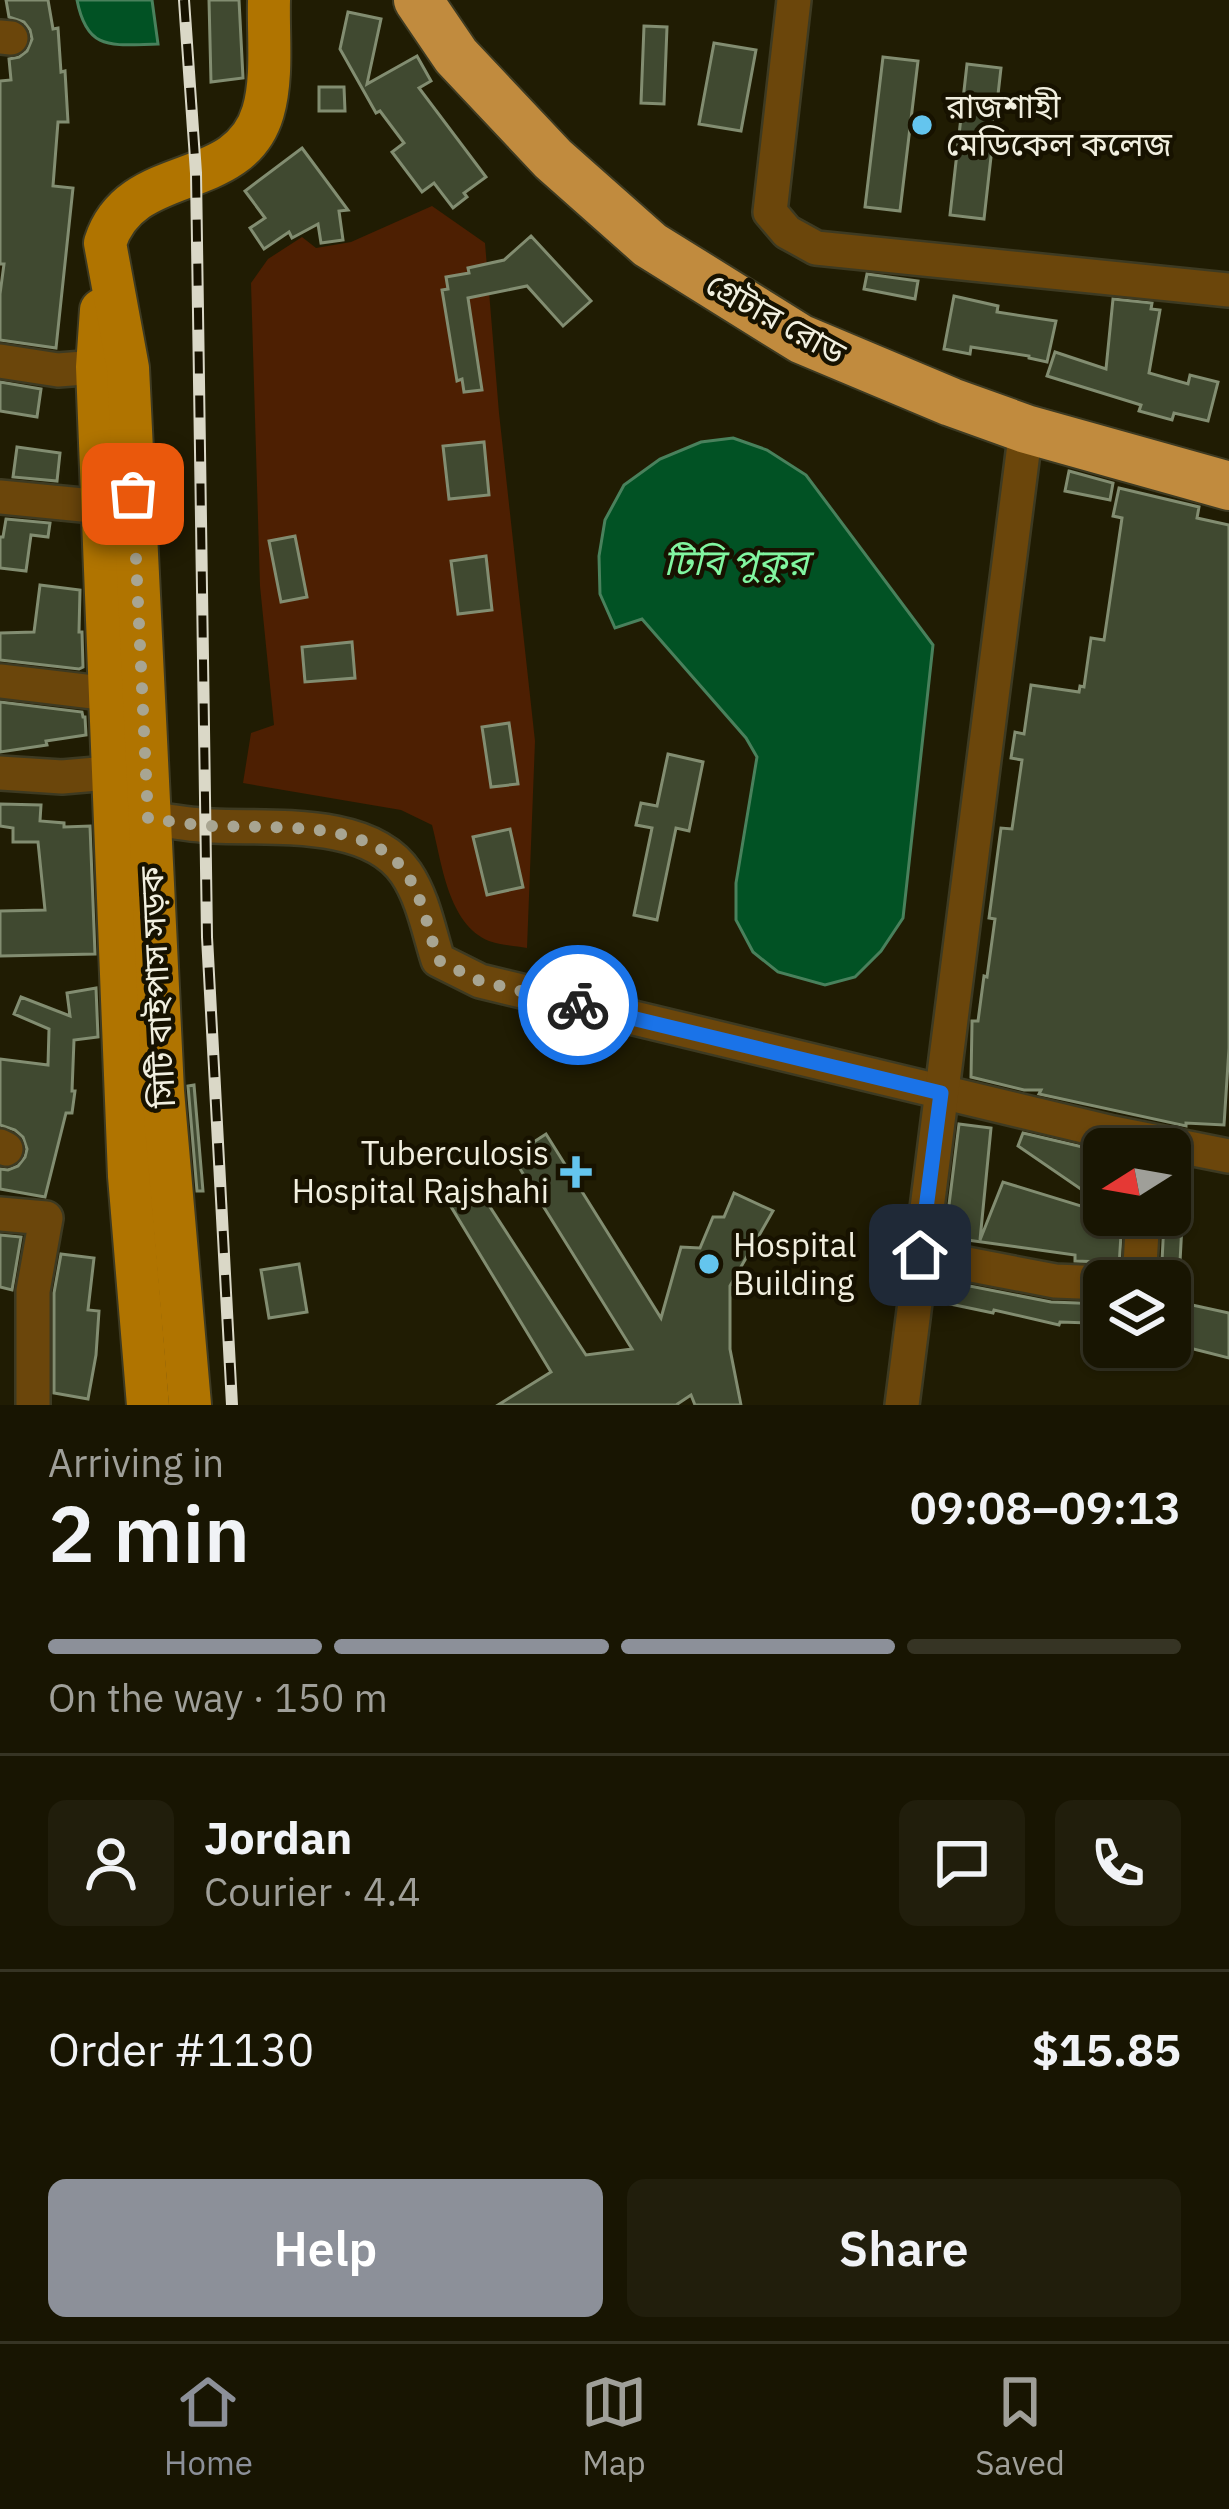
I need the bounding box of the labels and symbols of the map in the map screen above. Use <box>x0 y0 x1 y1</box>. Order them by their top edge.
place label: রাজশাহী মেডিকেল কলেজ <box>945 84 1173 165</box>
marker: রাজশাহী মেডিকেল কলেজ <box>909 112 935 138</box>
street label: গ্রেটার রোড <box>699 262 854 374</box>
pin <box>82 443 184 545</box>
water label: টিবি পুকুর <box>663 538 815 585</box>
street label: সিটি বাইপাস সড়ক <box>129 865 184 1110</box>
courier <box>518 945 638 1065</box>
north arrow <box>1083 1128 1191 1236</box>
place label: Tuberculosis Hospital Rajshahi <box>292 1131 549 1212</box>
marker: Tuberculosis Hospital Rajshahi <box>560 1156 592 1188</box>
pin <box>869 1204 971 1306</box>
place label: Hospital Building <box>733 1223 856 1304</box>
marker: Hospital Building <box>696 1251 722 1277</box>

